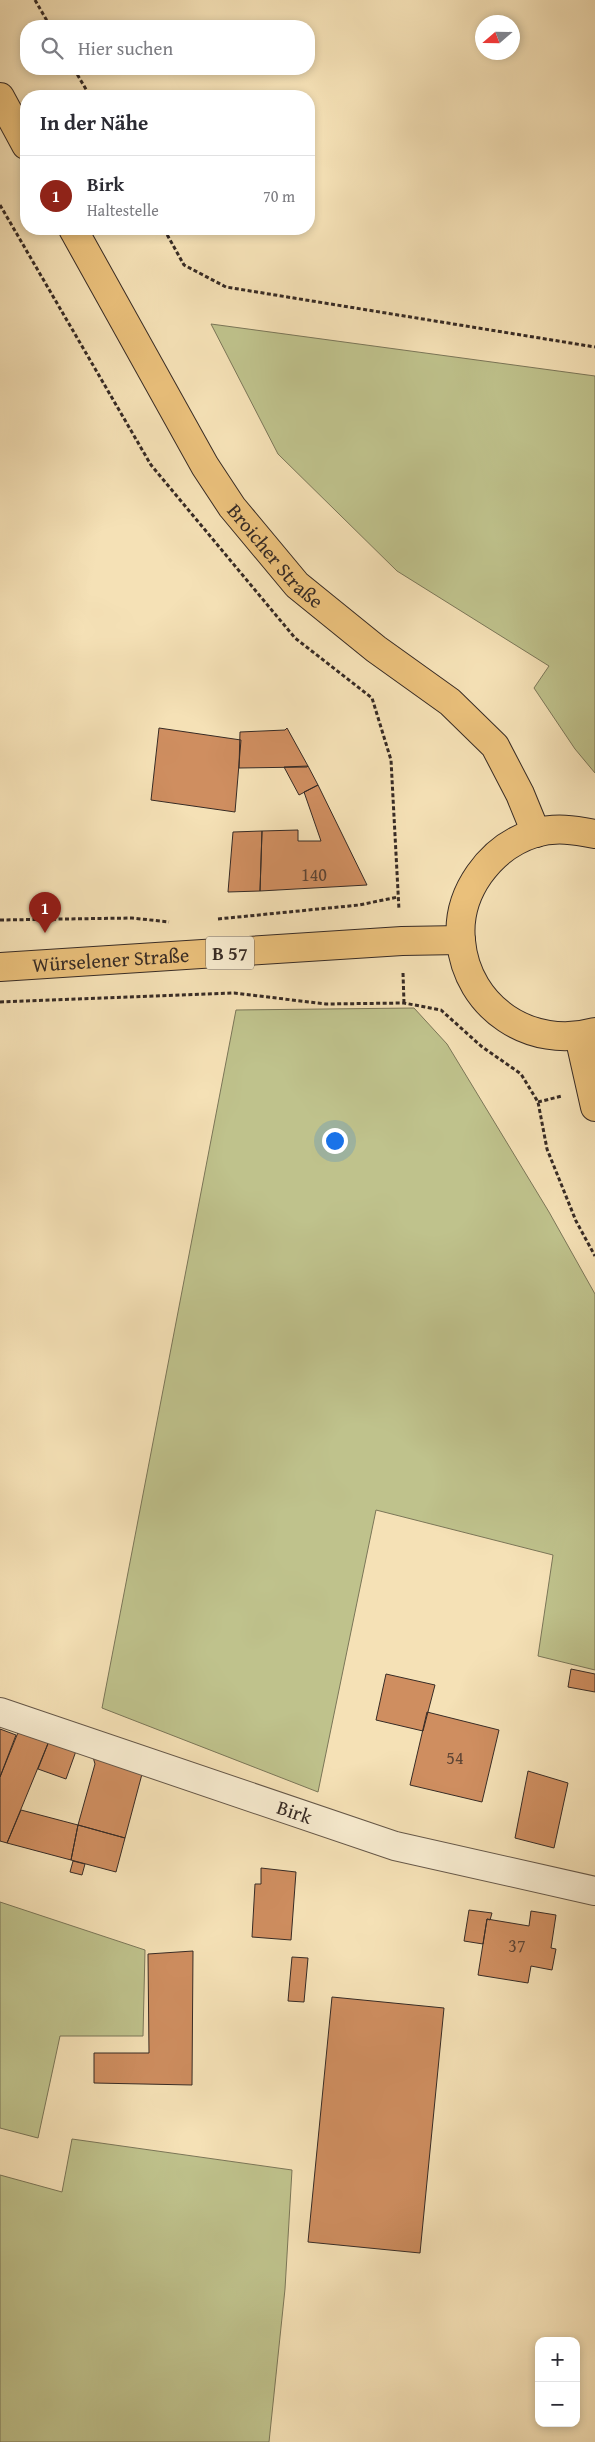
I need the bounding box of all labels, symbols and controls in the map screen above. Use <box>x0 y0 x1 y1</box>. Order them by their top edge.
north arrow <box>475 15 520 60</box>
search box <box>20 20 315 75</box>
icon: search <box>38 34 66 62</box>
text: Hier suchen <box>78 34 173 62</box>
text: In der Nähe <box>40 107 148 138</box>
text: Birk <box>87 170 124 198</box>
text: 1 <box>52 184 60 208</box>
text: 70 m <box>263 184 295 208</box>
text: Haltestelle <box>87 198 159 222</box>
street label: Broicher Straße <box>221 497 330 615</box>
house number: 140 <box>301 861 327 888</box>
pin: 1 <box>29 892 61 933</box>
road number: B 57 <box>206 936 254 970</box>
street label: Würselener Straße <box>31 940 190 979</box>
your location <box>322 1128 348 1154</box>
house number: 54 <box>446 1744 464 1771</box>
street label: Birk <box>273 1792 317 1831</box>
house number: 37 <box>508 1932 526 1959</box>
map controls <box>535 2337 580 2427</box>
button: + <box>535 2337 580 2382</box>
button: − <box>535 2382 580 2427</box>

